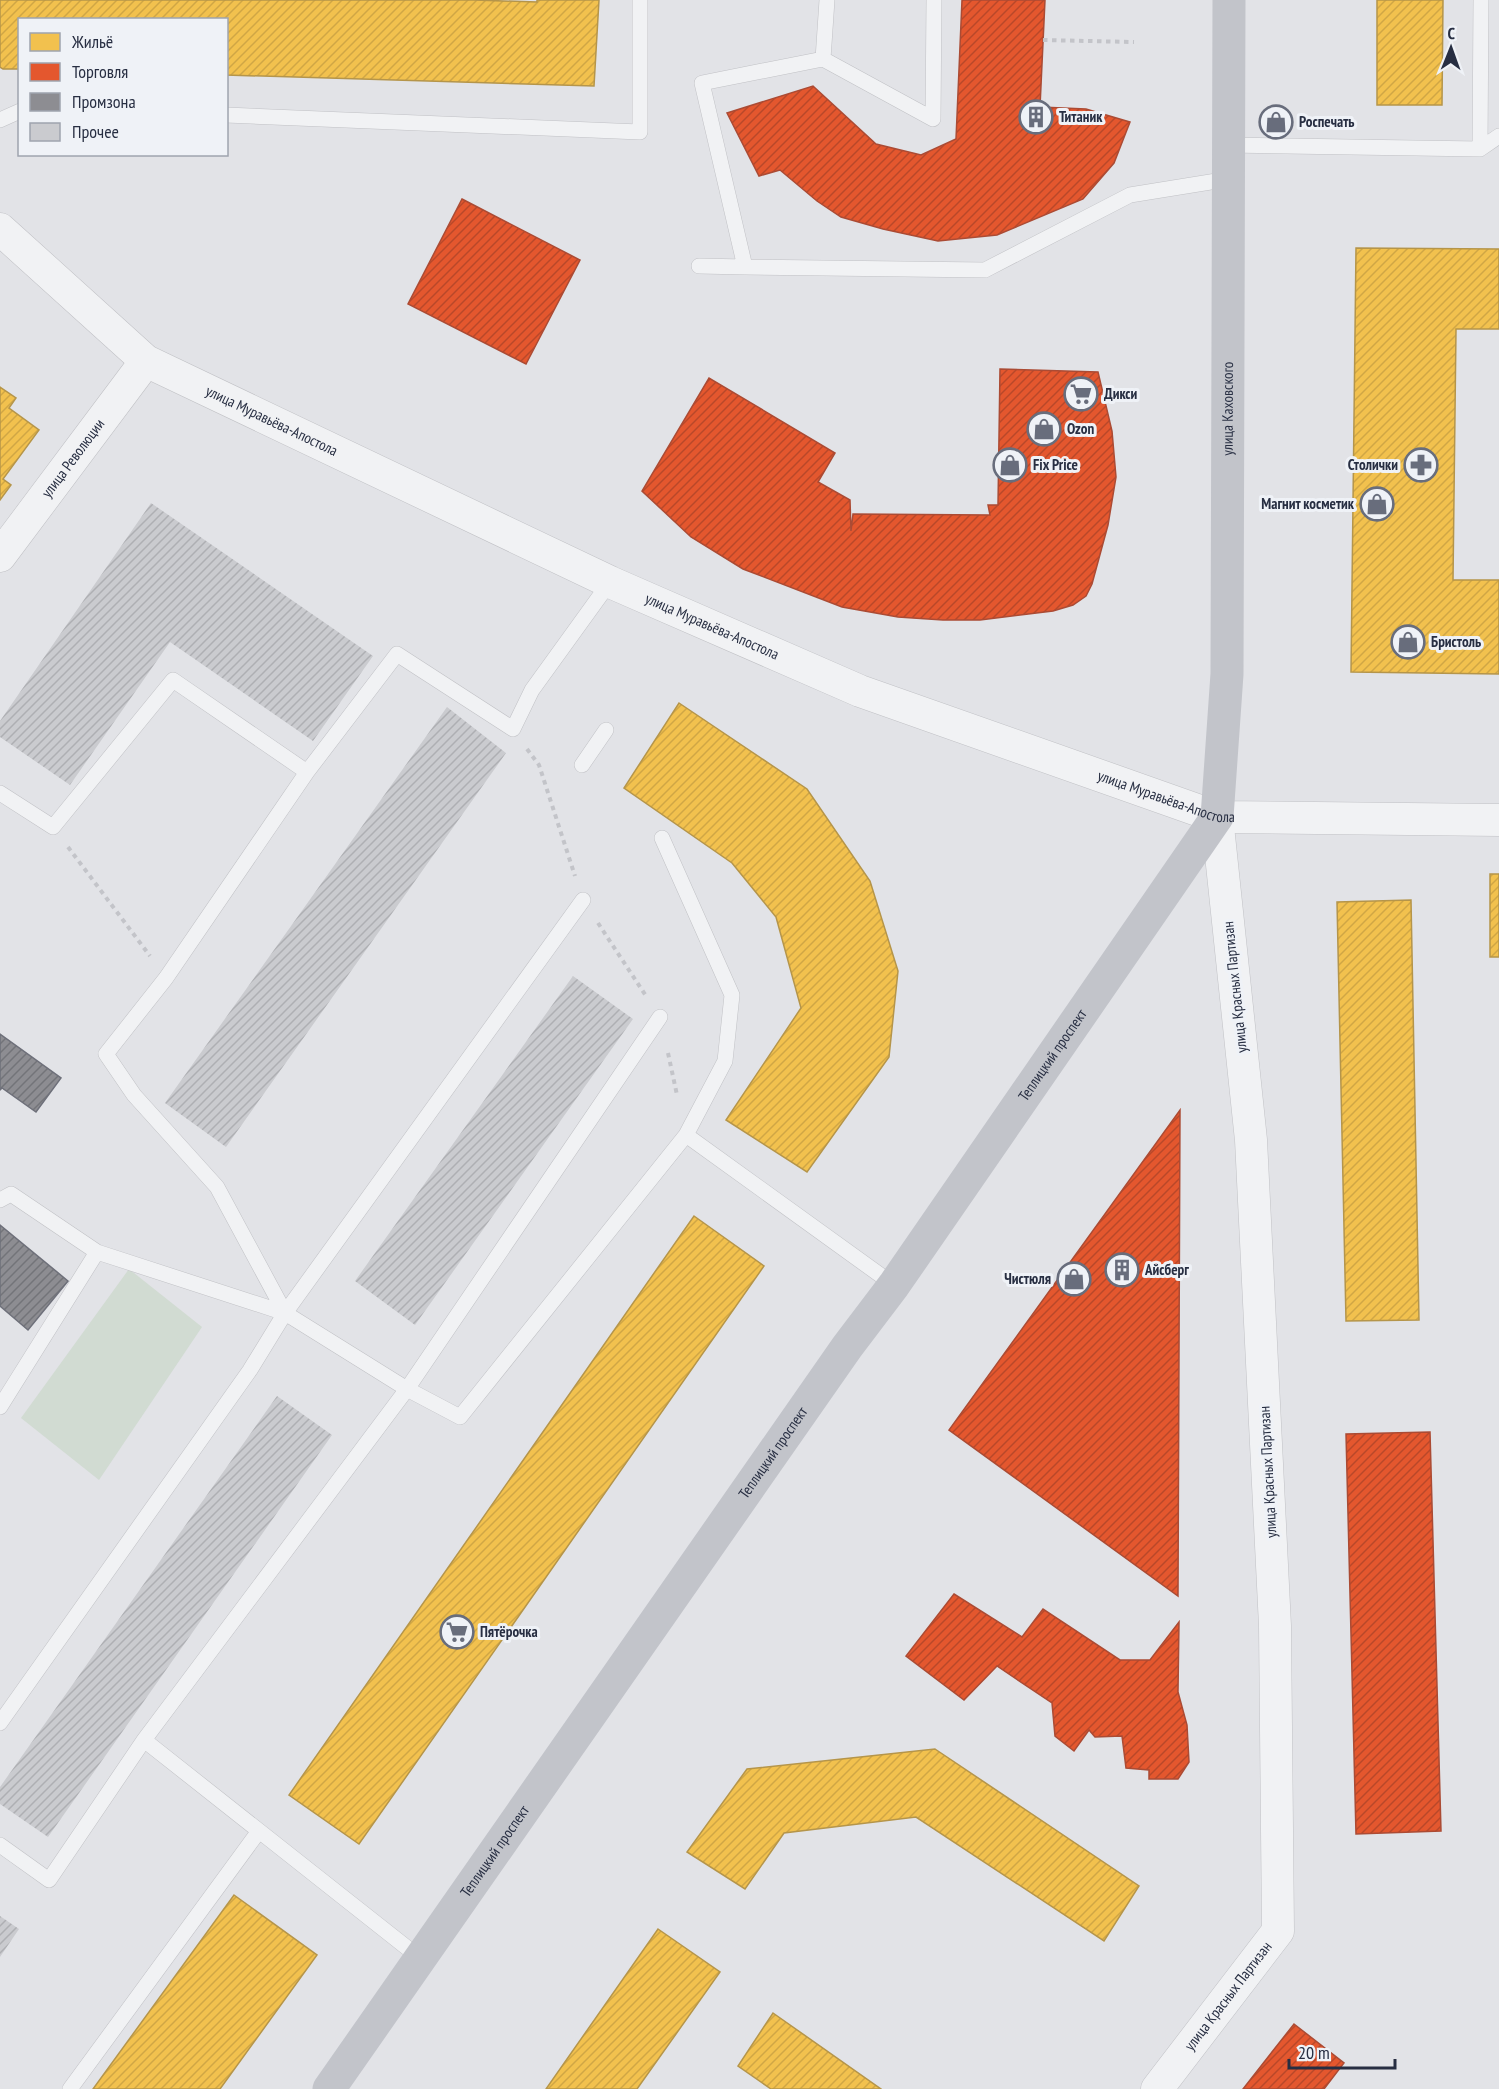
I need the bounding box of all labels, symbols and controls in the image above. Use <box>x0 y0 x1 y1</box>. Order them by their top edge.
legend <box>18 18 228 156</box>
north arrow <box>1421 18 1481 78</box>
text: С <box>1447 23 1456 43</box>
text: Жильё <box>71 30 113 53</box>
text: Торговля <box>72 60 128 83</box>
text: Промзона <box>72 90 136 113</box>
building icon: Титаник <box>1018 99 1054 135</box>
shop icon: Роспечать <box>1258 104 1294 140</box>
place label: Титаник <box>1059 107 1103 126</box>
place label: Роспечать <box>1299 112 1354 131</box>
text: Прочее <box>72 120 119 143</box>
street label: улица Каховского <box>1218 362 1237 456</box>
supermarket icon: Дикси <box>1063 376 1099 412</box>
street label: улица Муравьёва-Апостола <box>203 381 341 460</box>
place label: Дикси <box>1104 384 1138 403</box>
shop icon: Ozon <box>1026 411 1062 447</box>
street label: улица Революции <box>37 415 108 501</box>
place label: Ozon <box>1067 419 1094 438</box>
shop icon: Fix Price <box>992 447 1028 483</box>
pharmacy icon: Столички <box>1403 447 1439 483</box>
place label: Fix Price <box>1033 455 1078 474</box>
place label: Столички <box>1348 455 1398 474</box>
shop icon: Магнит косметик <box>1359 486 1395 522</box>
place label: Магнит косметик <box>1261 494 1355 513</box>
street label: улица Муравьёва-Апостола <box>642 589 782 663</box>
shop icon: Бристоль <box>1390 624 1426 660</box>
place label: Бристоль <box>1431 632 1481 651</box>
street label: улица Муравьёва-Апостола <box>1095 766 1235 826</box>
street label: улица Красных Партизан <box>1218 920 1251 1054</box>
street label: Теплицкий проспект <box>1014 1005 1091 1104</box>
building icon: Айсберг <box>1104 1252 1140 1288</box>
place label: Айсберг <box>1144 1260 1189 1279</box>
shop icon: Чистюля <box>1056 1261 1092 1297</box>
place label: Чистюля <box>1004 1269 1051 1288</box>
street label: Теплицкий проспект <box>734 1403 811 1502</box>
street label: улица Красных Партизан <box>1255 1405 1280 1539</box>
supermarket icon: Пятёрочка <box>439 1614 475 1650</box>
place label: Пятёрочка <box>480 1622 538 1641</box>
street label: Теплицкий проспект <box>456 1801 533 1900</box>
street label: улица Красных Партизан <box>1180 1937 1276 2054</box>
scale bar <box>1289 2032 1396 2070</box>
text: 20 m <box>1298 2041 1330 2064</box>

